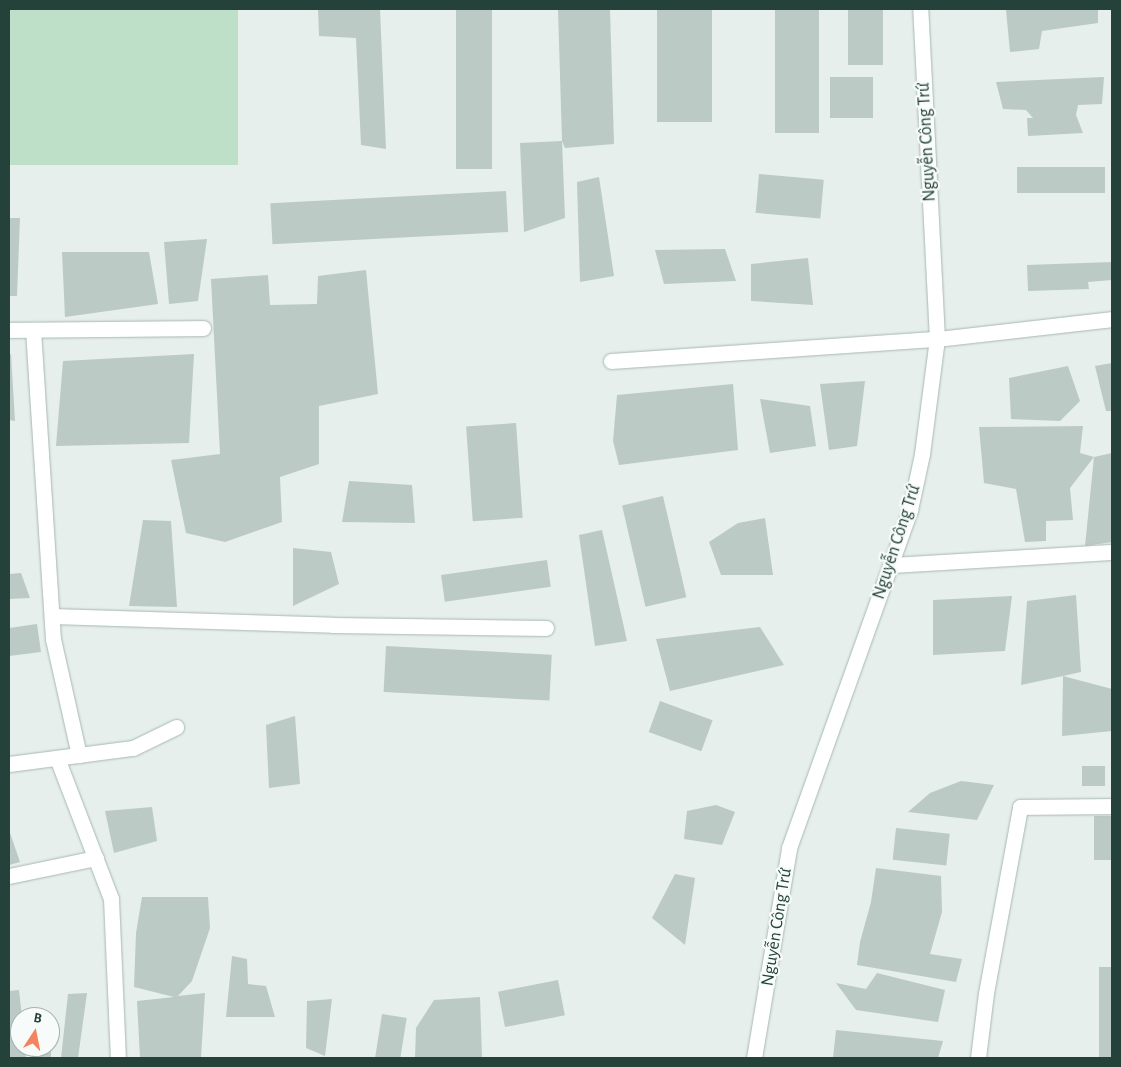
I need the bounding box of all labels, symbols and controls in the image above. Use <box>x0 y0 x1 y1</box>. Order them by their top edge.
street label: Nguyễn Công Trứ <box>913 82 941 202</box>
street label: Nguyễn Công Trứ <box>868 482 926 602</box>
street label: Nguyễn Công Trứ <box>757 866 797 988</box>
north arrow <box>10 1007 60 1057</box>
text: B <box>32 1011 43 1026</box>

